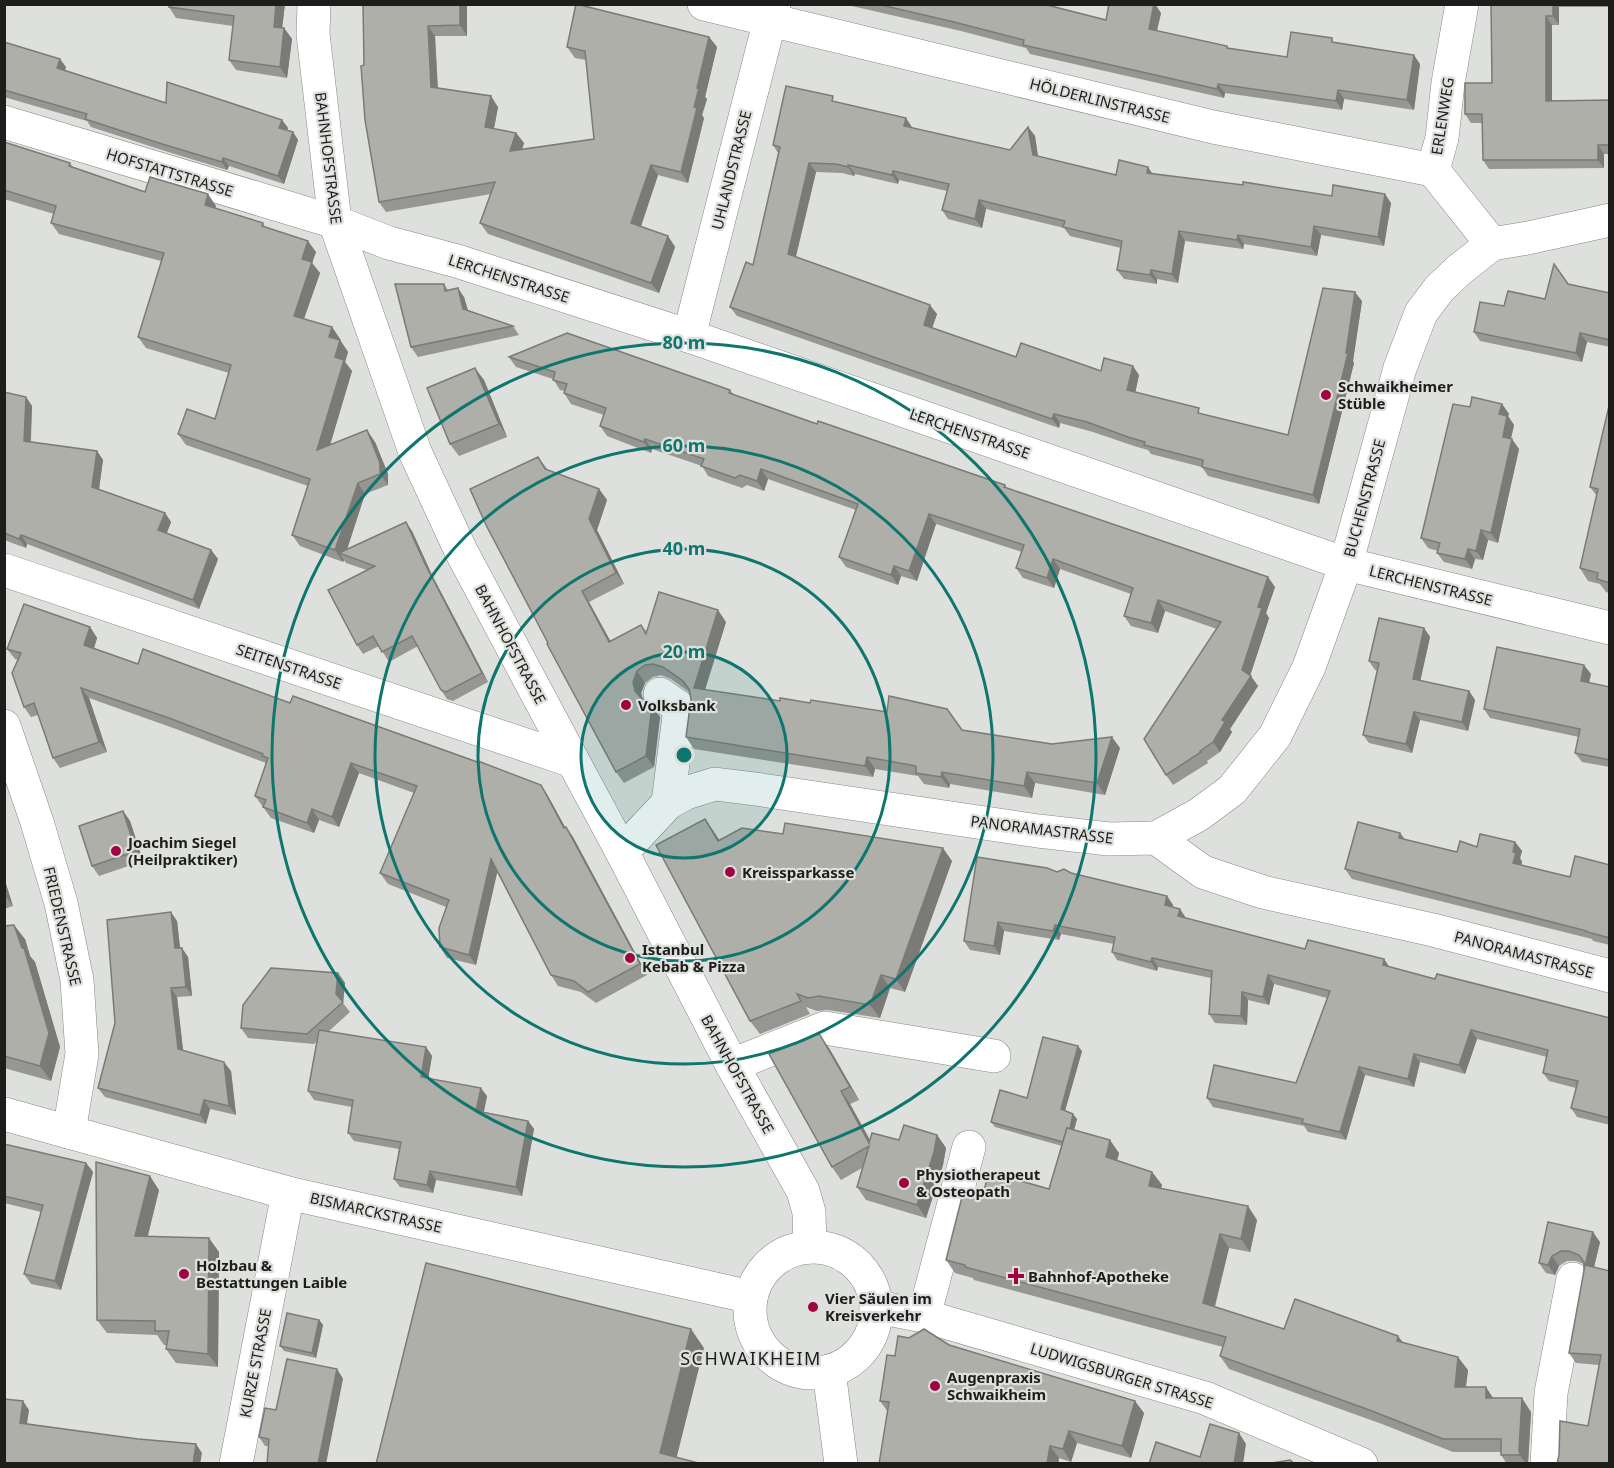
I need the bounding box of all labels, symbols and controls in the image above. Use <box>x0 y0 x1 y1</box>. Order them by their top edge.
street label: HÖLDERLINSTRASSE <box>1028 73 1172 127</box>
street label: ERLENWEG <box>1426 76 1458 156</box>
street label: BAHNHOFSTRASSE <box>311 91 347 225</box>
street label: UHLANDSTRASSE <box>707 108 755 232</box>
street label: HOFSTATTSTRASSE <box>104 143 236 201</box>
street label: LERCHENSTRASSE <box>446 249 572 307</box>
text: 80 m <box>663 330 705 354</box>
place label: Schwaikheimer Stüble <box>1338 376 1453 413</box>
marker: Schwaikheimer Stüble <box>1319 388 1333 402</box>
street label: LERCHENSTRASSE <box>907 403 1033 463</box>
text: 60 m <box>663 433 705 457</box>
street label: BUCHENSTRASSE <box>1339 437 1389 559</box>
text: 40 m <box>663 536 705 560</box>
street label: LERCHENSTRASSE <box>1367 560 1495 610</box>
street label: BAHNHOFSTRASSE <box>471 581 551 707</box>
street label: SEITENSTRASSE <box>234 639 344 693</box>
text: 20 m <box>663 639 705 663</box>
place label: Volksbank <box>638 695 716 715</box>
marker: Volksbank <box>619 698 633 712</box>
centre of rings <box>674 745 694 765</box>
street label: PANORAMASTRASSE <box>970 810 1114 848</box>
place label: Joachim Siegel (Heilpraktiker) <box>126 832 238 869</box>
marker: Joachim Siegel (Heilpraktiker) <box>109 844 123 858</box>
place label: Kreissparkasse <box>742 862 854 882</box>
street label: FRIEDENSTRASSE <box>40 865 86 987</box>
marker: Kreissparkasse <box>723 865 737 879</box>
street label: PANORAMASTRASSE <box>1452 926 1596 982</box>
place label: Istanbul Kebab & Pizza <box>642 939 746 976</box>
marker: Istanbul Kebab & Pizza <box>623 951 637 965</box>
street label: BAHNHOFSTRASSE <box>697 1011 779 1137</box>
place label: Physiotherapeut & Osteopath <box>916 1164 1041 1201</box>
marker: Physiotherapeut & Osteopath <box>897 1176 911 1190</box>
street label: BISMARCKSTRASSE <box>308 1187 444 1237</box>
place label: Holzbau & Bestattungen Laible <box>196 1255 347 1292</box>
place label: Bahnhof-Apotheke <box>1028 1266 1169 1286</box>
marker: Holzbau & Bestattungen Laible <box>177 1267 191 1281</box>
marker: Bahnhof-Apotheke <box>1009 1269 1023 1283</box>
place label: Vier Säulen im Kreisverkehr <box>825 1288 932 1325</box>
marker: Vier Säulen im Kreisverkehr <box>806 1300 820 1314</box>
street label: KURZE STRASSE <box>235 1307 275 1419</box>
street label: LUDWIGSBURGER STRASSE <box>1028 1338 1216 1412</box>
district label: SCHWAIKHEIM <box>680 1346 822 1370</box>
place label: Augenpraxis Schwaikheim <box>947 1367 1046 1404</box>
marker: Augenpraxis Schwaikheim <box>928 1379 942 1393</box>

